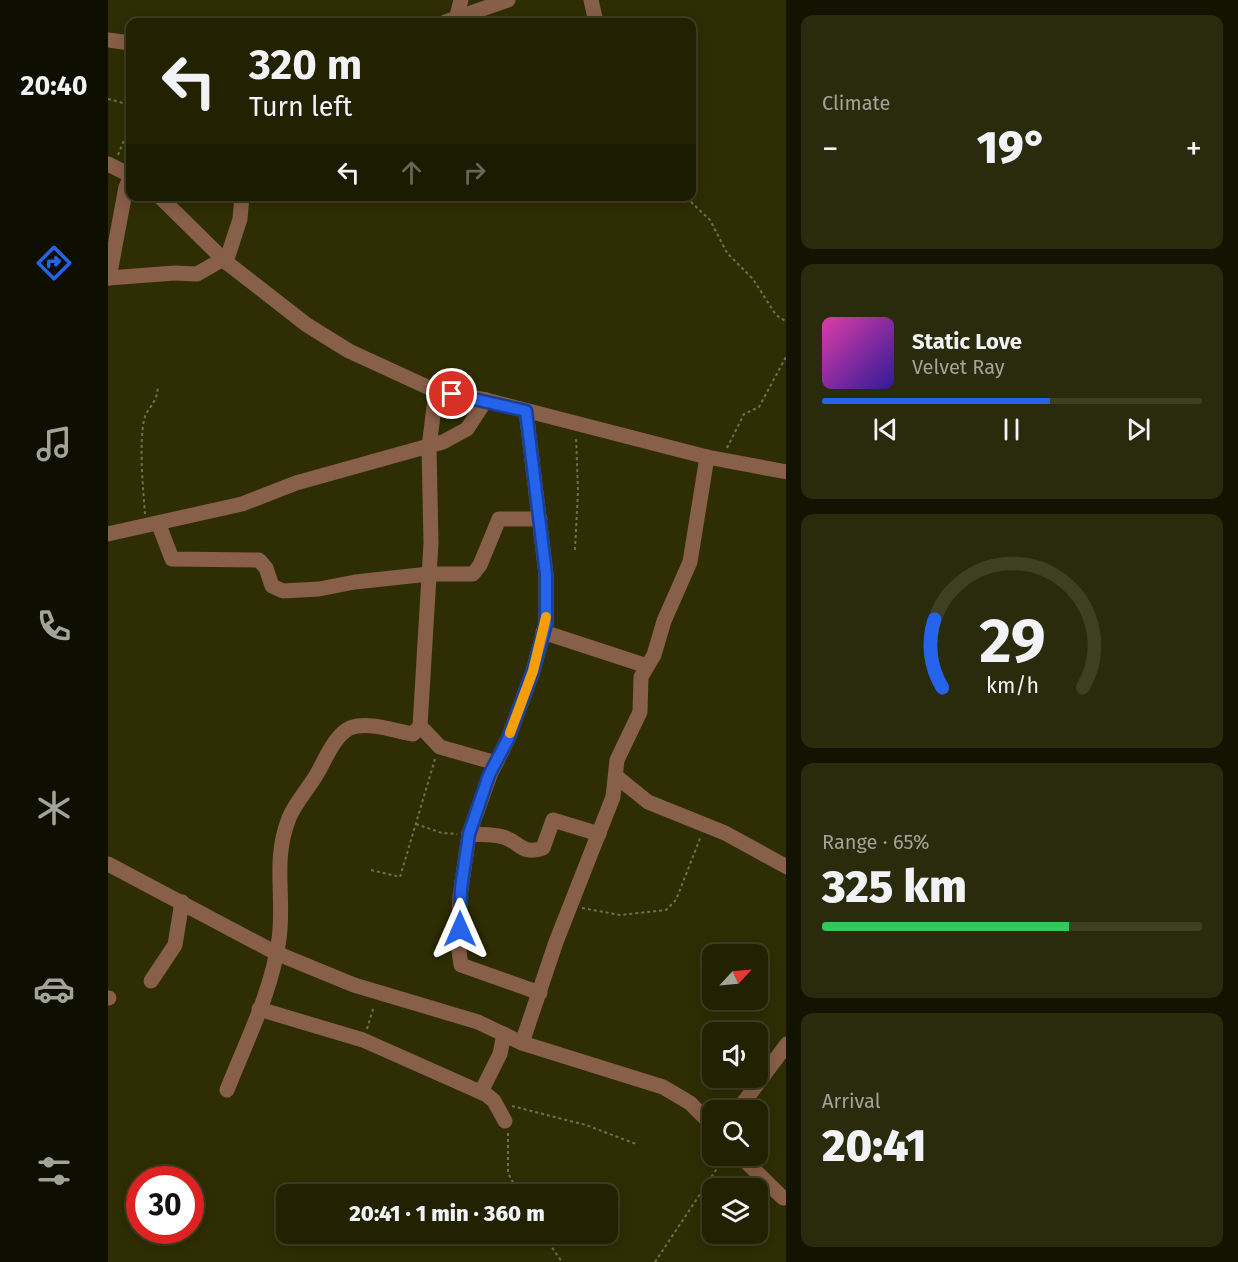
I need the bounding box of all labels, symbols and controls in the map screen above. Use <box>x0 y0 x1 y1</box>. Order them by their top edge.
text: 320 m <box>249 40 362 90</box>
icon: left <box>150 42 228 120</box>
text: 20:40 <box>20 70 88 102</box>
text: Turn left <box>249 91 352 123</box>
text: Climate <box>822 91 890 115</box>
text: 19° <box>977 121 1047 175</box>
text: − <box>822 129 839 169</box>
text: + <box>1186 129 1202 169</box>
icon: left <box>332 156 365 189</box>
icon: ahead <box>395 156 428 189</box>
icon: right <box>458 156 491 189</box>
icon: directions <box>33 242 75 284</box>
text: Static Love <box>912 328 1022 355</box>
text: Velvet Ray <box>912 355 1005 379</box>
pin <box>426 368 477 419</box>
icon: arrive <box>435 377 468 410</box>
icon: previous <box>869 413 902 446</box>
icon: pause <box>995 413 1028 446</box>
icon: next <box>1122 413 1155 446</box>
icon: music <box>33 423 75 465</box>
text: 29 <box>979 604 1045 679</box>
icon: phone <box>33 605 75 647</box>
text: km/h <box>985 673 1039 699</box>
icon: climate <box>33 787 75 829</box>
text: Range · 65% <box>822 830 930 854</box>
text: 325 km <box>822 860 967 914</box>
position arrow <box>428 897 492 961</box>
north arrow <box>702 944 768 1010</box>
map controls <box>702 944 768 1244</box>
icon: car <box>33 968 75 1010</box>
button: sound <box>702 1022 768 1088</box>
text: Arrival <box>822 1089 881 1113</box>
button: search <box>702 1100 768 1166</box>
text: 20:41 <box>822 1119 927 1173</box>
icon: filters <box>33 1150 75 1192</box>
speed limit sign: 30 <box>126 1166 204 1244</box>
button: layers <box>702 1178 768 1244</box>
text: 20:41 · 1 min · 360 m <box>349 1200 545 1227</box>

